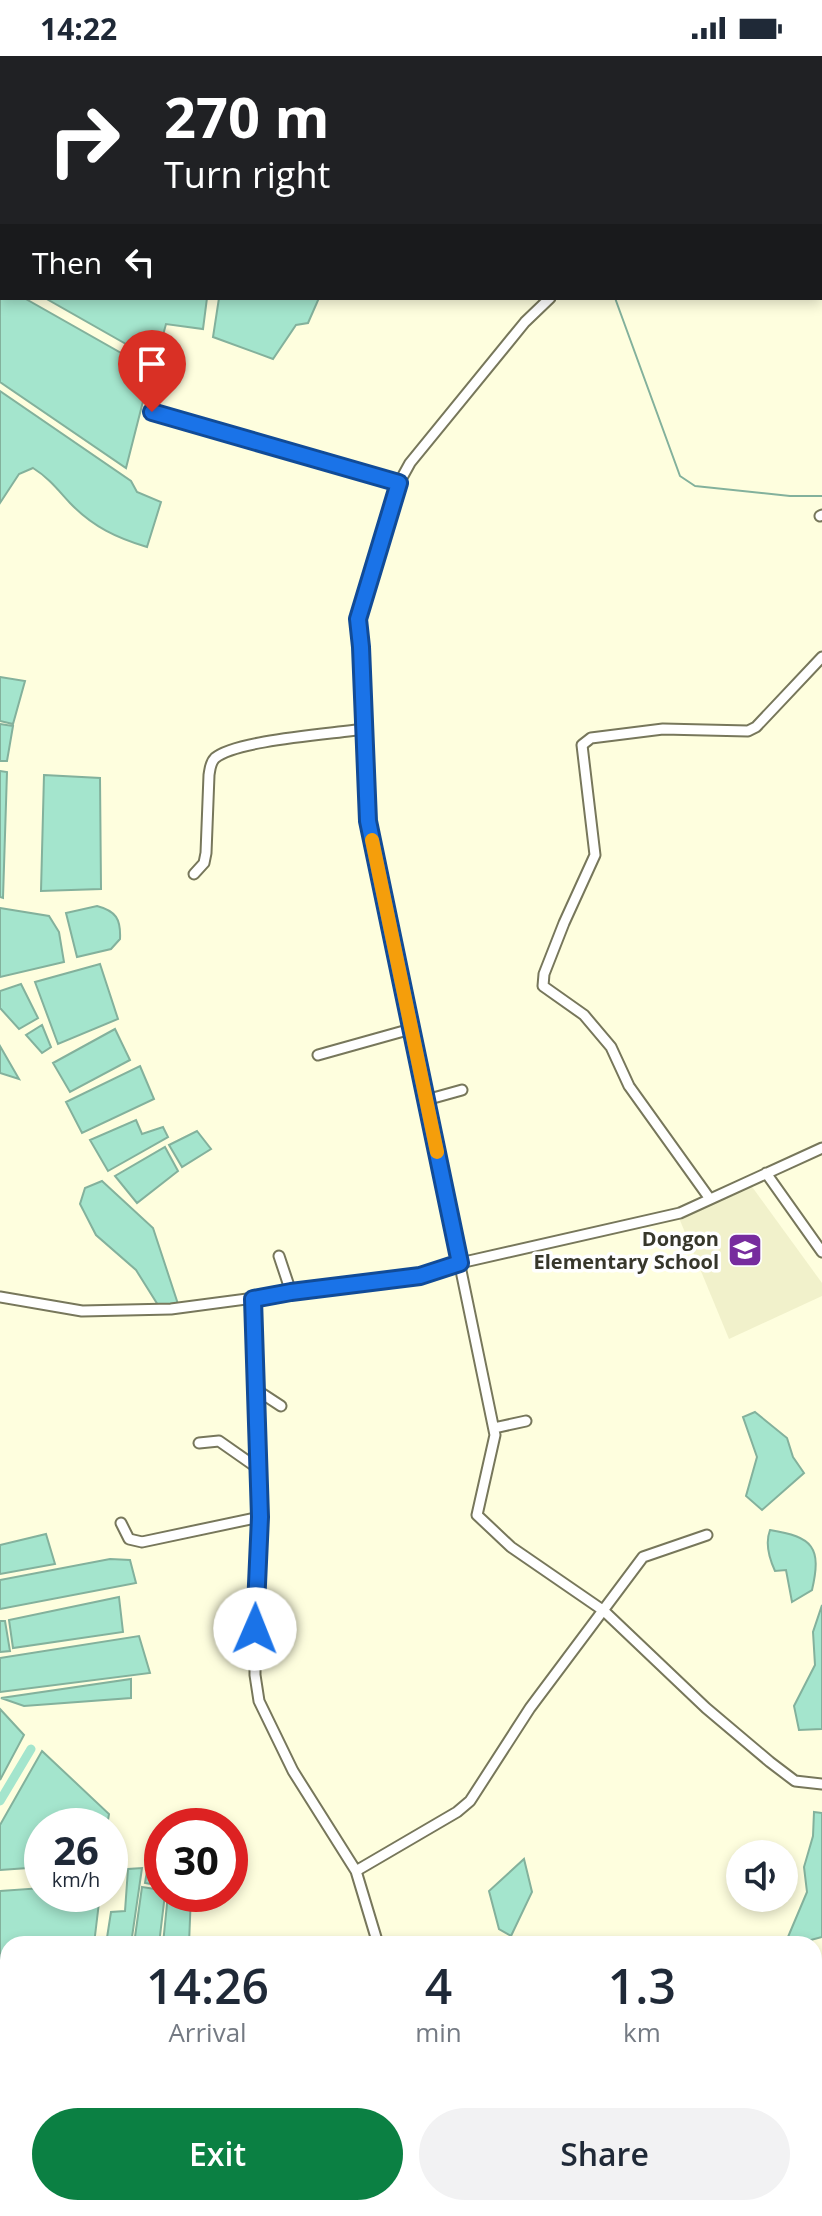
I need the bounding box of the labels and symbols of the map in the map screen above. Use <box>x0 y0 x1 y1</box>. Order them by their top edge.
pin <box>118 330 186 412</box>
place label: Dongon Elementary School <box>534 1225 719 1275</box>
school or university icon: Dongon Elementary School <box>726 1231 764 1269</box>
position arrow <box>213 1587 297 1671</box>
speed limit sign: 30 <box>144 1808 248 1912</box>

